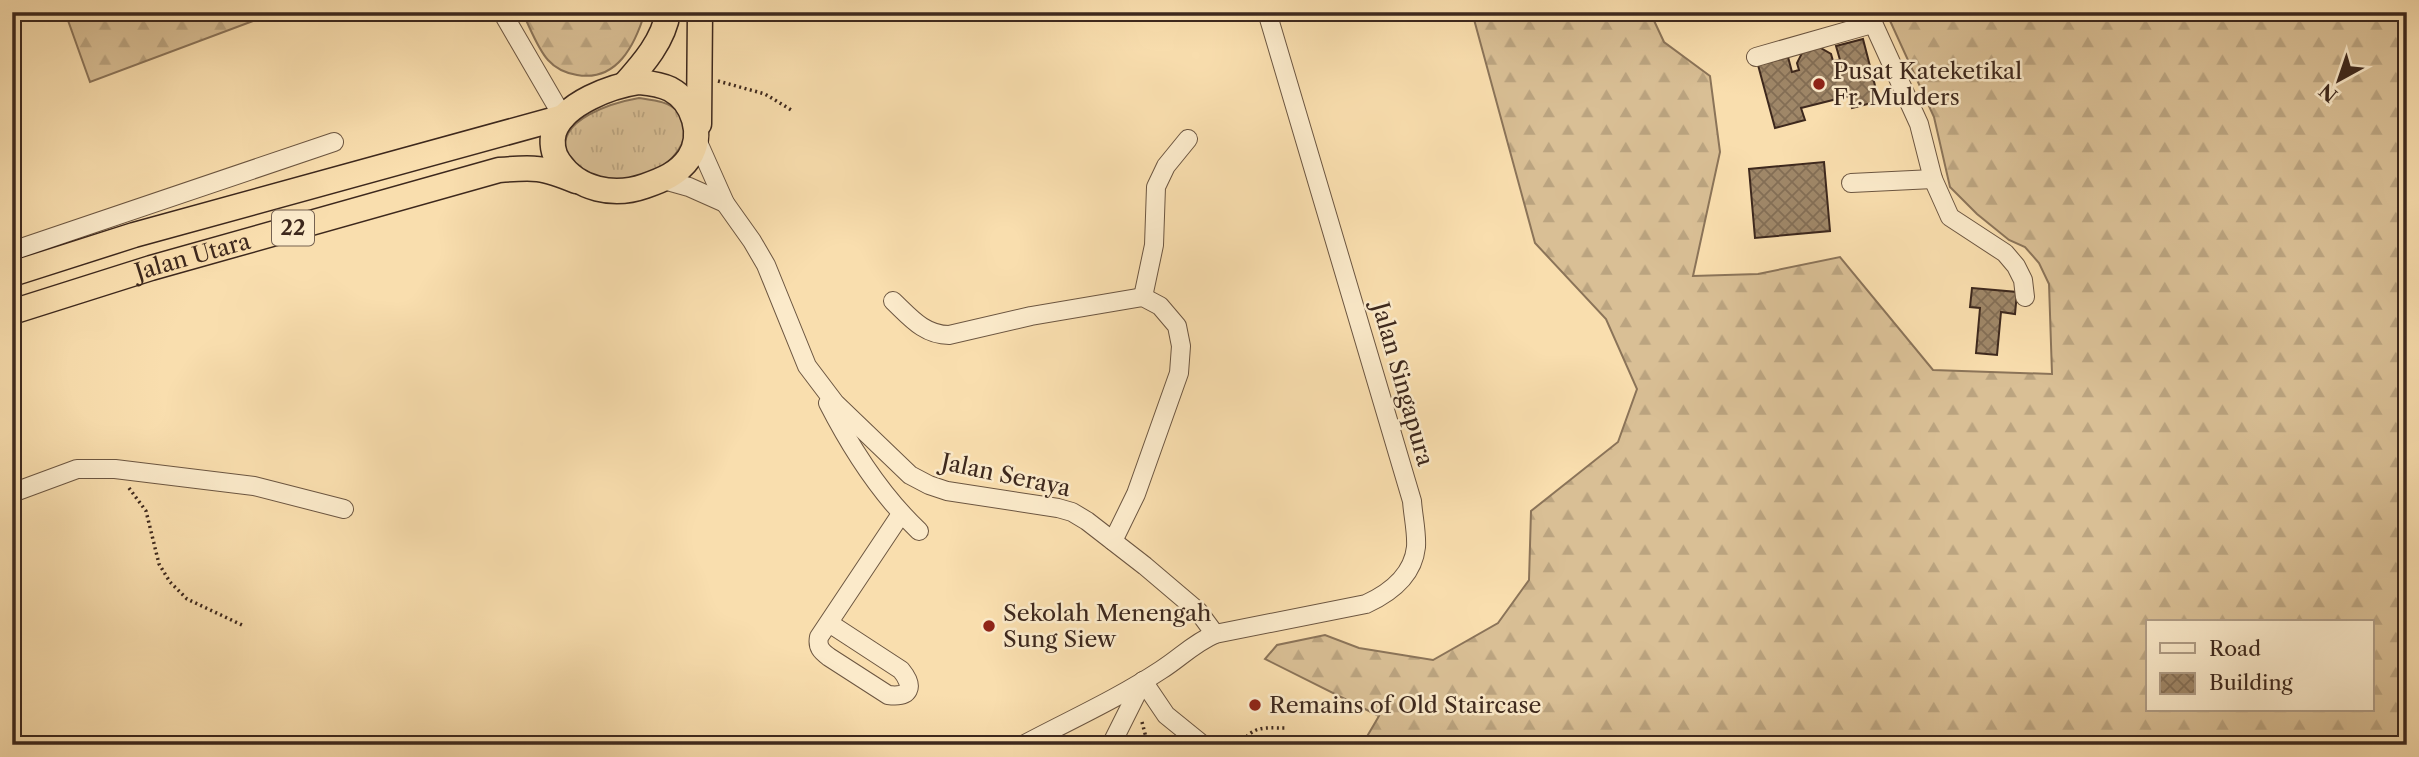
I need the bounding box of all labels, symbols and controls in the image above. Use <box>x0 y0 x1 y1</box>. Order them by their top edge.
north arrow <box>2304 46 2374 116</box>
place label: Pusat Kateketikal Fr. Mulders <box>1833 57 2022 111</box>
marker: Pusat Kateketikal Fr. Mulders <box>1811 76 1827 92</box>
text: N <box>2315 79 2342 107</box>
road number: 22 <box>272 210 314 246</box>
street label: Jalan Utara <box>129 226 254 287</box>
street label: Jalan Singapura <box>1365 296 1440 470</box>
street label: Jalan Seraya <box>936 447 1074 503</box>
place label: Sekolah Menengah Sung Siew <box>1003 599 1212 653</box>
marker: Sekolah Menengah Sung Siew <box>981 618 997 634</box>
legend <box>2146 620 2374 712</box>
text: Road <box>2209 636 2261 661</box>
text: Building <box>2209 670 2294 695</box>
place label: Remains of Old Staircase <box>1269 691 1541 719</box>
marker: Remains of Old Staircase <box>1247 697 1263 713</box>

